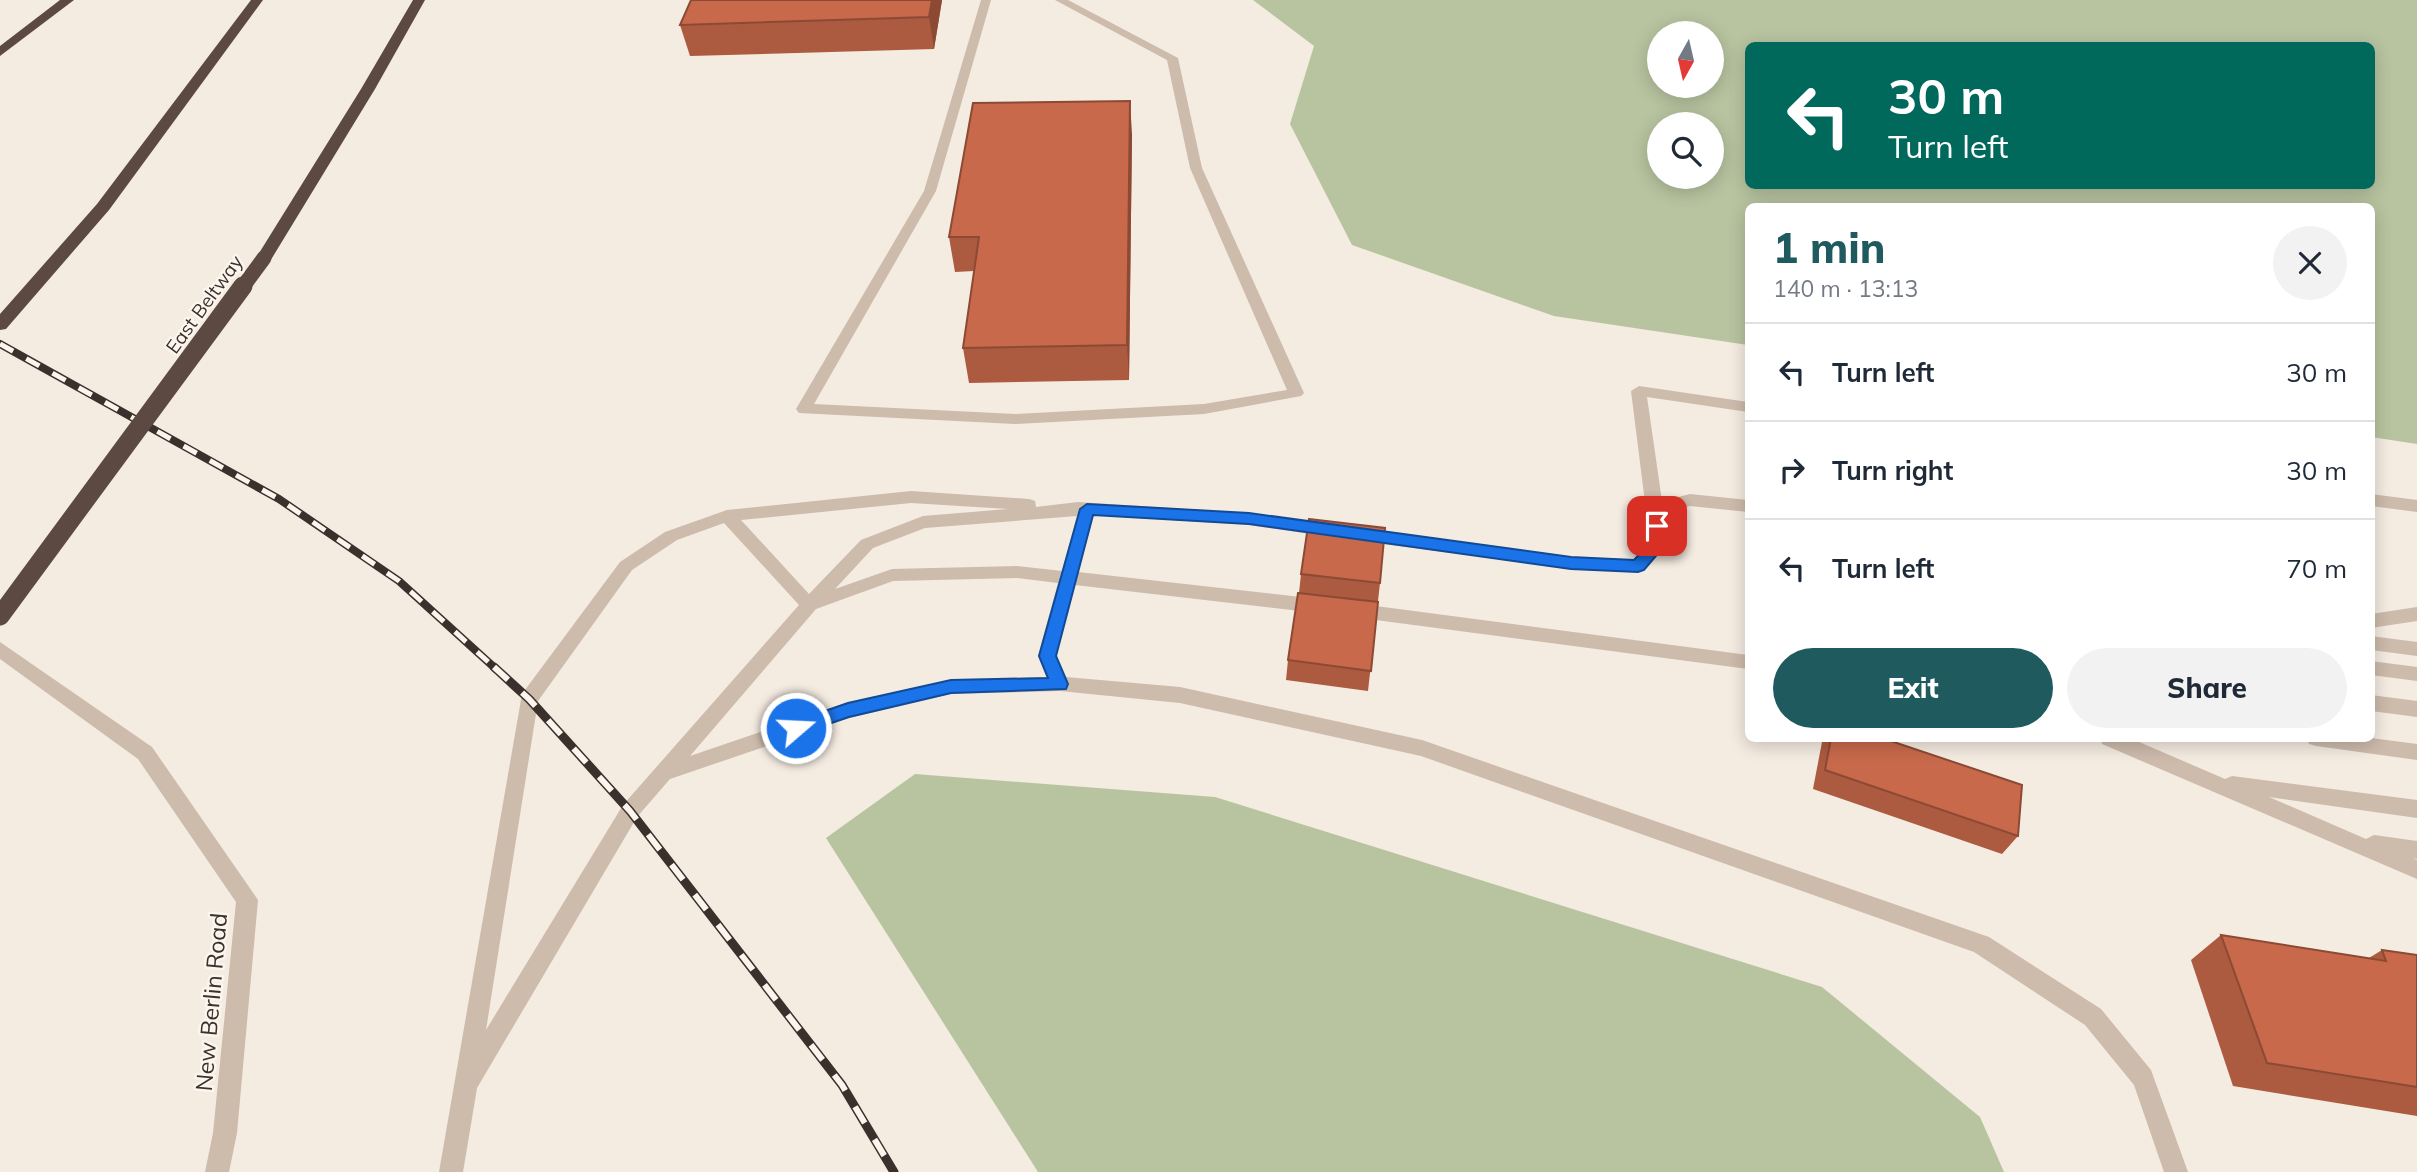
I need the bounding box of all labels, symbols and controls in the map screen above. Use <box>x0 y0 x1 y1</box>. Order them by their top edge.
north arrow <box>1647 21 1724 98</box>
map controls <box>1647 21 1724 189</box>
text: 30 m <box>1888 65 2004 126</box>
icon: left <box>1773 70 1864 161</box>
button: search <box>1647 112 1724 189</box>
text: Turn left <box>1888 126 2008 166</box>
text: 1 min <box>1773 221 1886 274</box>
button: close <box>2273 226 2347 300</box>
street label: East Beltway <box>160 250 248 358</box>
text: 140 m · 13:13 <box>1773 274 1918 303</box>
icon: left <box>1773 353 1811 391</box>
text: Turn left <box>1832 356 1934 389</box>
text: 30 m <box>2286 356 2347 389</box>
icon: right <box>1773 451 1811 489</box>
text: Turn right <box>1832 454 1953 487</box>
text: 30 m <box>2286 454 2347 487</box>
pin <box>1627 496 1687 556</box>
icon: arrive <box>1638 507 1676 545</box>
icon: left <box>1773 549 1811 587</box>
text: Turn left <box>1832 552 1934 585</box>
text: 70 m <box>2286 552 2347 585</box>
button: Exit <box>1773 648 2053 728</box>
button: Share <box>2067 648 2347 728</box>
position arrow <box>759 691 833 765</box>
street label: New Berlin Road <box>189 912 233 1092</box>

